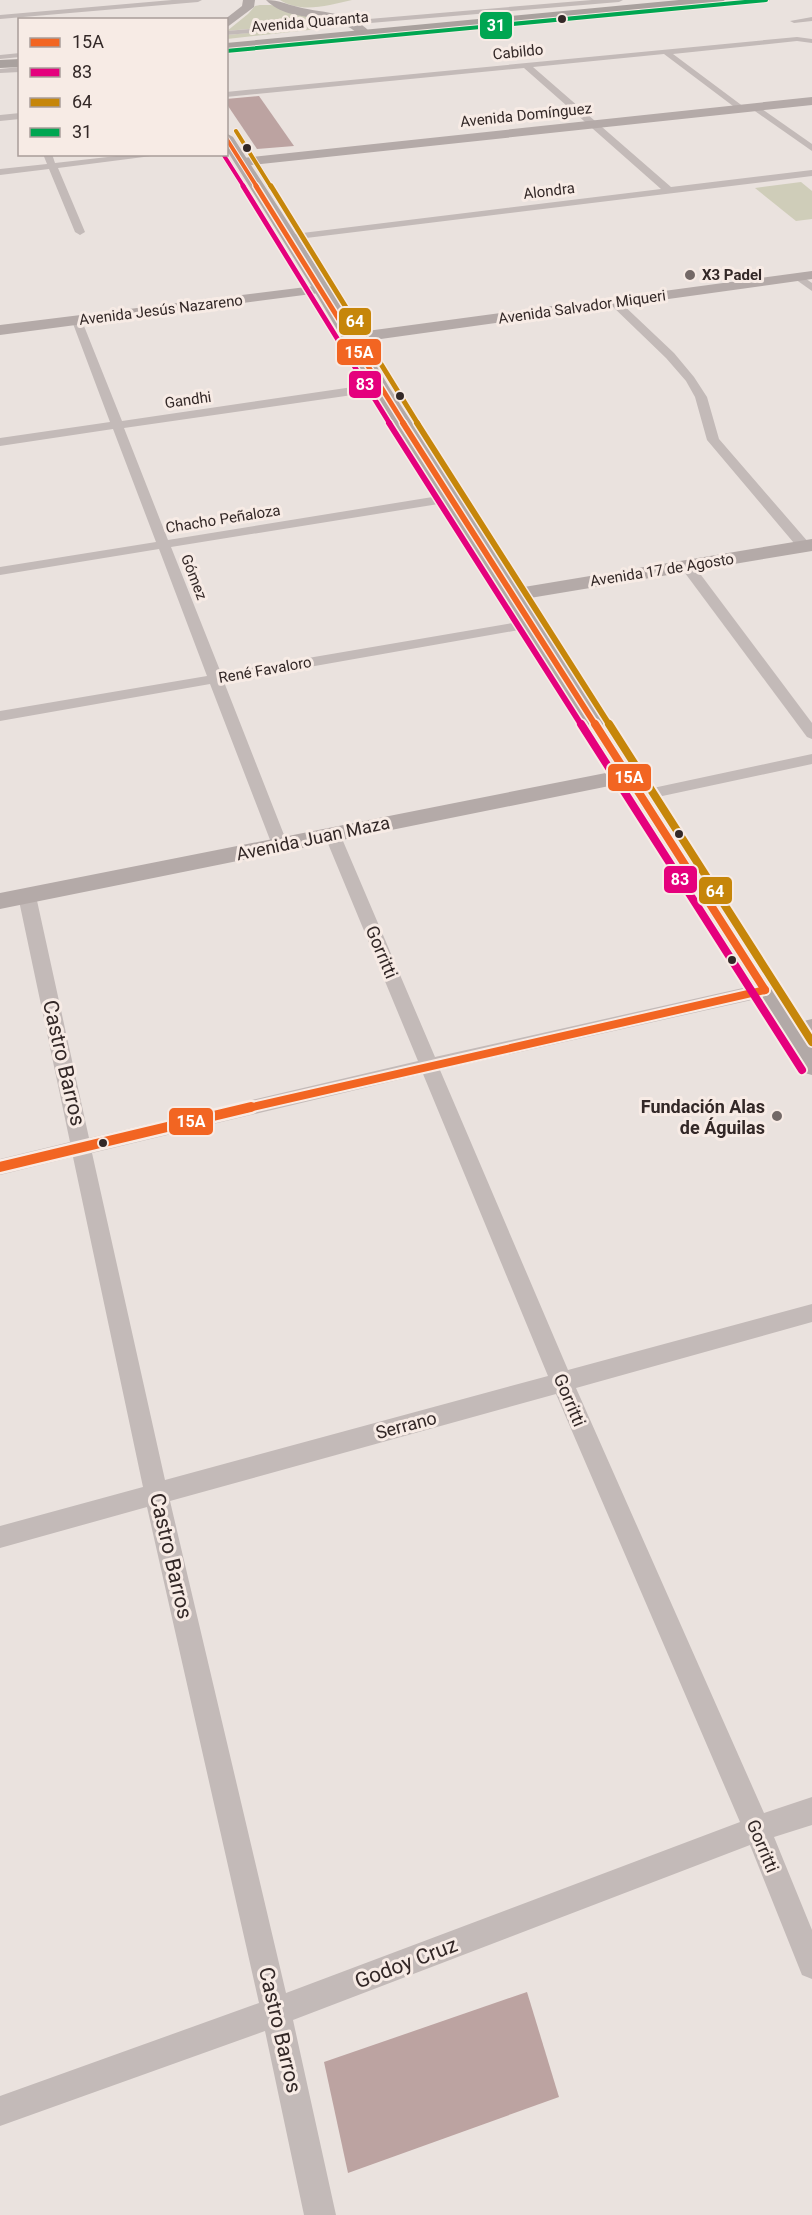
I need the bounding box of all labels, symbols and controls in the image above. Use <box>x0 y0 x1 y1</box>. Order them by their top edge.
street label: Avenida Quaranta <box>251 8 369 36</box>
line badge: 31 <box>479 11 513 40</box>
unlabelled marker <box>556 13 568 25</box>
text: 31 <box>487 16 505 35</box>
legend <box>18 18 228 156</box>
text: 15A <box>72 31 104 52</box>
street label: Cabildo <box>492 40 544 64</box>
text: 83 <box>72 61 92 82</box>
text: 64 <box>72 91 92 112</box>
street label: Avenida Domínguez <box>459 99 593 131</box>
text: 31 <box>72 121 92 142</box>
unlabelled marker <box>241 142 253 154</box>
street label: Alondra <box>522 179 576 203</box>
place label: X3 Padel <box>702 266 762 284</box>
marker: X3 Padel <box>683 268 697 282</box>
street label: Avenida Salvador Miqueri <box>497 286 667 328</box>
street label: Avenida Jesús Nazareno <box>78 291 244 329</box>
line badge: 64 <box>338 307 372 336</box>
text: 64 <box>346 312 364 331</box>
line badge: 15A <box>336 338 382 366</box>
text: 15A <box>344 343 374 362</box>
line badge: 83 <box>348 370 382 399</box>
text: 83 <box>356 375 374 394</box>
street label: Gandhi <box>163 388 213 412</box>
unlabelled marker <box>394 390 406 402</box>
street label: Chacho Peñaloza <box>164 501 282 537</box>
street label: Avenida 17 de Agosto <box>589 550 735 590</box>
street label: Gómez <box>177 552 211 602</box>
street label: René Favaloro <box>217 653 313 687</box>
line badge: 15A <box>607 763 652 792</box>
text: 15A <box>614 768 644 787</box>
street label: Avenida Juan Maza <box>234 811 392 865</box>
unlabelled marker <box>673 828 685 840</box>
line badge: 83 <box>663 865 698 894</box>
text: 83 <box>671 870 689 889</box>
line badge: 64 <box>698 876 733 905</box>
text: 64 <box>706 882 724 901</box>
street label: Gorritti <box>362 922 402 982</box>
unlabelled marker <box>726 954 738 966</box>
street label: Castro Barros <box>38 998 90 1128</box>
place label: Fundación Alas de Águilas <box>641 1096 765 1138</box>
line badge: 15A <box>168 1107 214 1136</box>
marker: Fundación Alas de Águilas <box>770 1109 784 1123</box>
text: 15A <box>176 1112 206 1131</box>
unlabelled marker <box>97 1137 109 1149</box>
street label: Gorritti <box>550 1370 590 1430</box>
street label: Serrano <box>373 1407 439 1443</box>
street label: Castro Barros <box>145 1491 197 1621</box>
street label: Gorritti <box>743 1816 783 1876</box>
street label: Godoy Cruz <box>351 1932 461 1994</box>
street label: Castro Barros <box>254 1965 306 2095</box>

